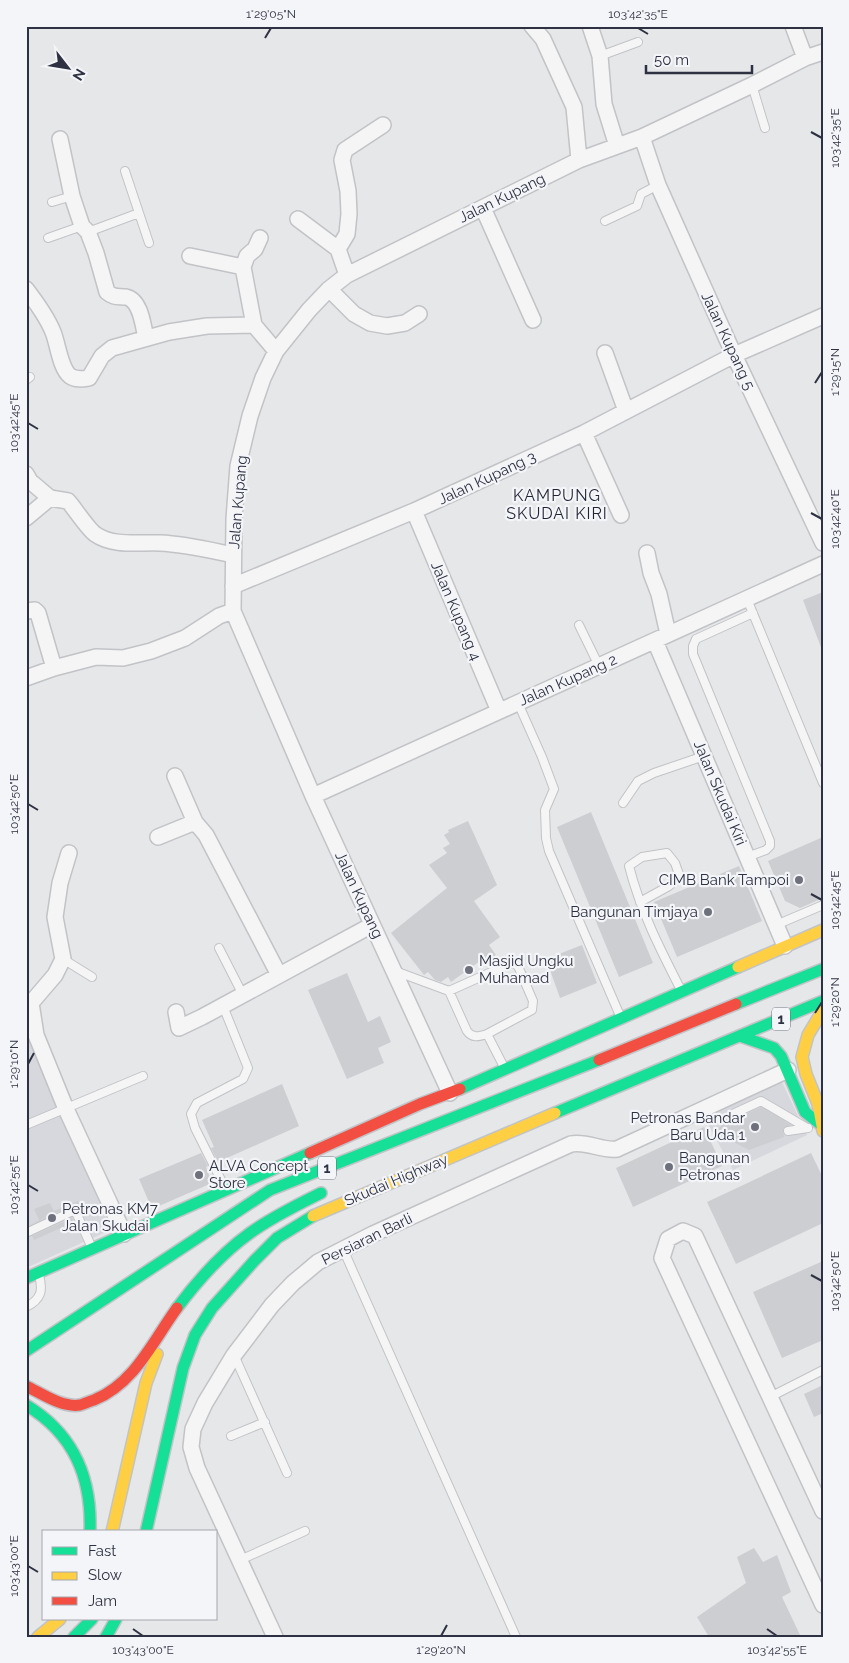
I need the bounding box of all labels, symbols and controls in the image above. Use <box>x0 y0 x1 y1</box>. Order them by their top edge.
text: 1°29'05"N <box>246 7 296 21</box>
text: 103°42'35"E <box>608 7 668 21</box>
north arrow <box>42 42 92 92</box>
scale bar <box>646 42 753 74</box>
text: 50 m <box>654 51 689 69</box>
text: N <box>70 66 89 83</box>
text: 103°42'35"E <box>828 108 842 168</box>
street label: Jalan Kupang <box>456 169 548 227</box>
street label: Jalan Kupang 5 <box>697 289 759 393</box>
text: 1°29'15"N <box>828 348 842 396</box>
text: 103°42'45"E <box>7 394 21 452</box>
street label: Jalan Kupang 3 <box>435 448 539 508</box>
street label: Jalan Kupang <box>225 454 251 550</box>
district label: KAMPUNG SKUDAI KIRI <box>506 486 608 523</box>
text: 103°42'40"E <box>828 489 842 549</box>
street label: Jalan Kupang 4 <box>427 559 485 663</box>
street label: Jalan Kupang 2 <box>516 650 620 710</box>
street label: Jalan Skudai Kiri <box>690 738 750 848</box>
text: 103°42'50"E <box>7 774 21 834</box>
street label: Jalan Kupang <box>331 849 387 941</box>
place label: CIMB Bank Tampoi <box>659 871 789 889</box>
text: 103°42'45"E <box>828 871 842 929</box>
marker: CIMB Bank Tampoi <box>793 874 805 886</box>
place label: Bangunan Timjaya <box>570 903 698 921</box>
marker: Bangunan Timjaya <box>702 906 714 918</box>
place label: Masjid Ungku Muhamad <box>479 952 574 987</box>
marker: Masjid Ungku Muhamad <box>463 964 475 976</box>
text: 1°29'20"N <box>828 977 842 1027</box>
road number: 1 <box>772 1008 790 1030</box>
text: 1°29'10"N <box>7 1040 21 1088</box>
place label: Petronas Bandar Baru Uda 1 <box>630 1109 746 1144</box>
marker: Petronas Bandar Baru Uda 1 <box>749 1121 761 1133</box>
place label: Bangunan Petronas <box>679 1149 750 1184</box>
street label: Skudai Highway <box>341 1150 451 1210</box>
text: 103°42'55"E <box>7 1155 21 1215</box>
road number: 1 <box>318 1156 336 1180</box>
place label: ALVA Concept Store <box>209 1157 308 1192</box>
marker: Bangunan Petronas <box>663 1161 675 1173</box>
marker: ALVA Concept Store <box>193 1169 205 1181</box>
place label: Petronas KM7 Jalan Skudai <box>62 1200 158 1235</box>
street label: Persiaran Barli <box>319 1209 415 1269</box>
marker: Petronas KM7 Jalan Skudai <box>46 1212 58 1224</box>
text: 103°42'50"E <box>828 1251 842 1311</box>
legend <box>42 1530 218 1620</box>
text: 103°43'00"E <box>7 1535 21 1597</box>
text: Fast <box>88 1542 116 1560</box>
text: Slow <box>88 1566 122 1584</box>
text: Jam <box>88 1592 117 1610</box>
text: 103°43'00"E <box>112 1643 174 1657</box>
text: 1°29'20"N <box>416 1643 466 1657</box>
text: 103°42'55"E <box>747 1643 807 1657</box>

